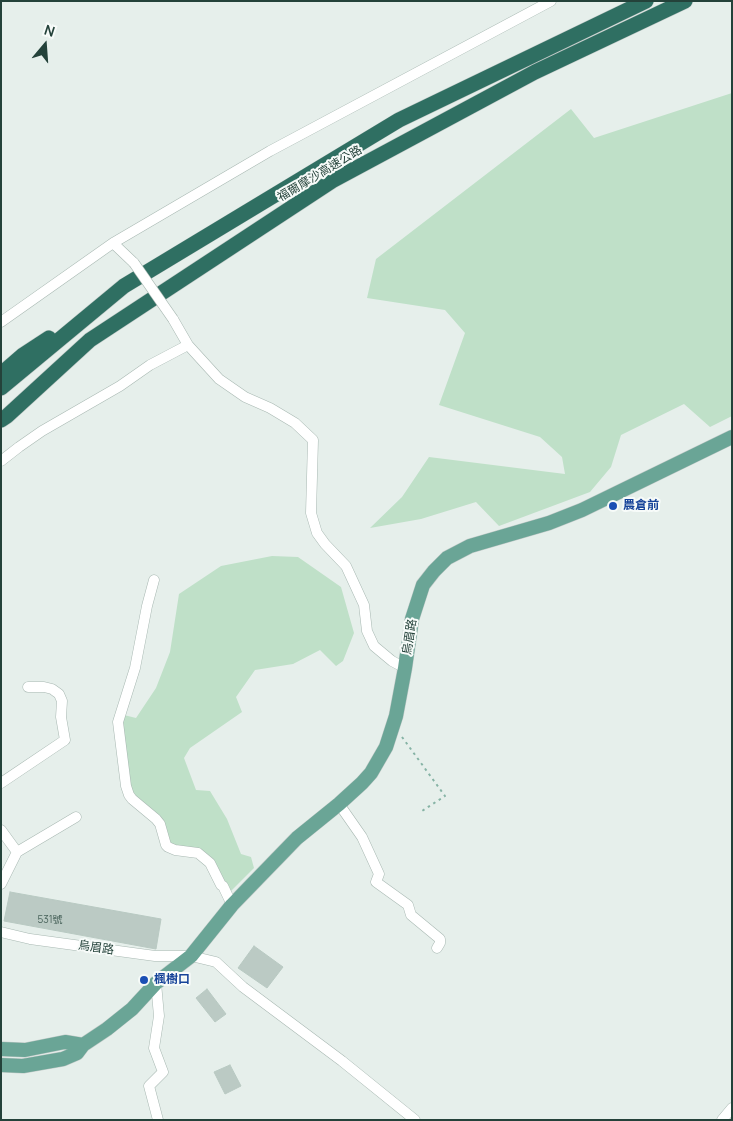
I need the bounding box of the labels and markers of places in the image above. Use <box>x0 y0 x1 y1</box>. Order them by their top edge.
place label: 農倉前 <box>623 499 659 513</box>
marker: 農倉前 <box>607 500 619 512</box>
place label: 楓樹口 <box>154 973 190 987</box>
marker: 楓樹口 <box>138 974 150 986</box>

